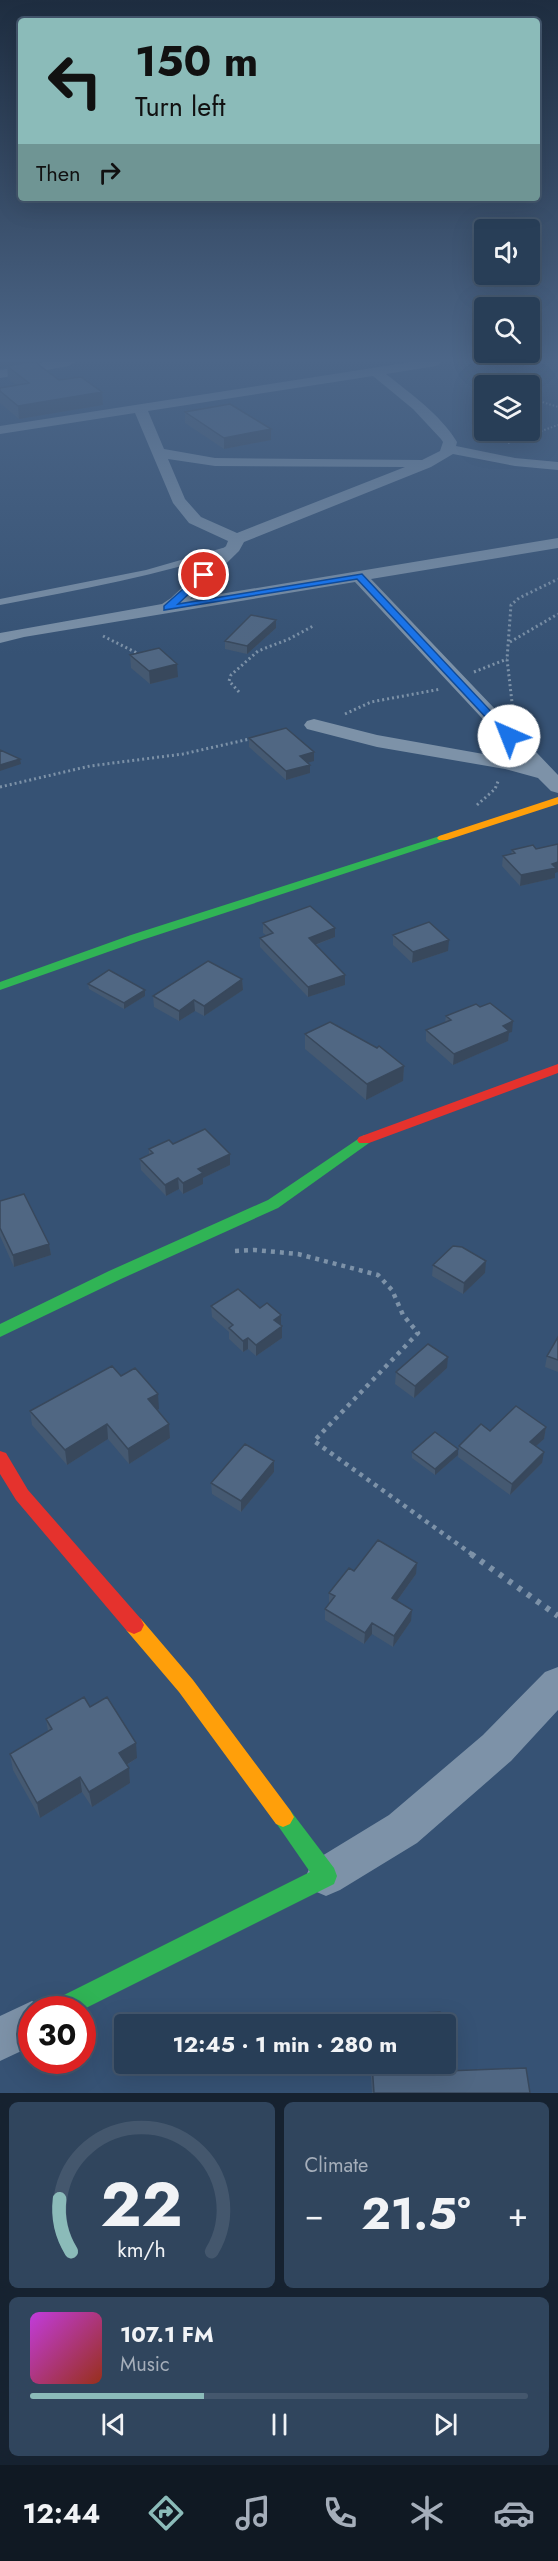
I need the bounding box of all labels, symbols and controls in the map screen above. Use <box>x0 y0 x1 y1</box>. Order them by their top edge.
text: 150 m <box>135 31 258 92</box>
icon: left <box>36 42 114 120</box>
text: Turn left <box>135 87 225 126</box>
icon: right <box>93 156 126 189</box>
text: Then <box>36 157 81 189</box>
map controls <box>474 219 540 441</box>
button: sound <box>474 219 540 285</box>
button: search <box>474 297 540 363</box>
button: layers <box>474 375 540 441</box>
pin <box>178 549 229 600</box>
icon: arrive <box>187 558 220 591</box>
position arrow <box>477 704 541 768</box>
speed limit sign: 30 <box>18 1996 96 2074</box>
text: 12:45 · 1 min · 280 m <box>173 2028 397 2060</box>
text: Climate <box>305 2151 368 2180</box>
text: 22 <box>101 2159 183 2249</box>
text: 21.5° <box>361 2181 471 2246</box>
text: − <box>305 2191 324 2238</box>
text: + <box>508 2191 528 2238</box>
text: km/h <box>118 2234 166 2265</box>
text: 107.1 FM <box>120 2318 213 2350</box>
text: Music <box>120 2350 170 2379</box>
icon: previous <box>97 2408 130 2441</box>
icon: pause <box>263 2408 296 2441</box>
icon: next <box>429 2408 462 2441</box>
icon: directions <box>145 2492 187 2534</box>
icon: music <box>232 2492 274 2534</box>
icon: phone <box>319 2492 361 2534</box>
icon: climate <box>406 2492 448 2534</box>
icon: car <box>493 2492 535 2534</box>
text: 12:44 <box>23 2494 100 2533</box>

